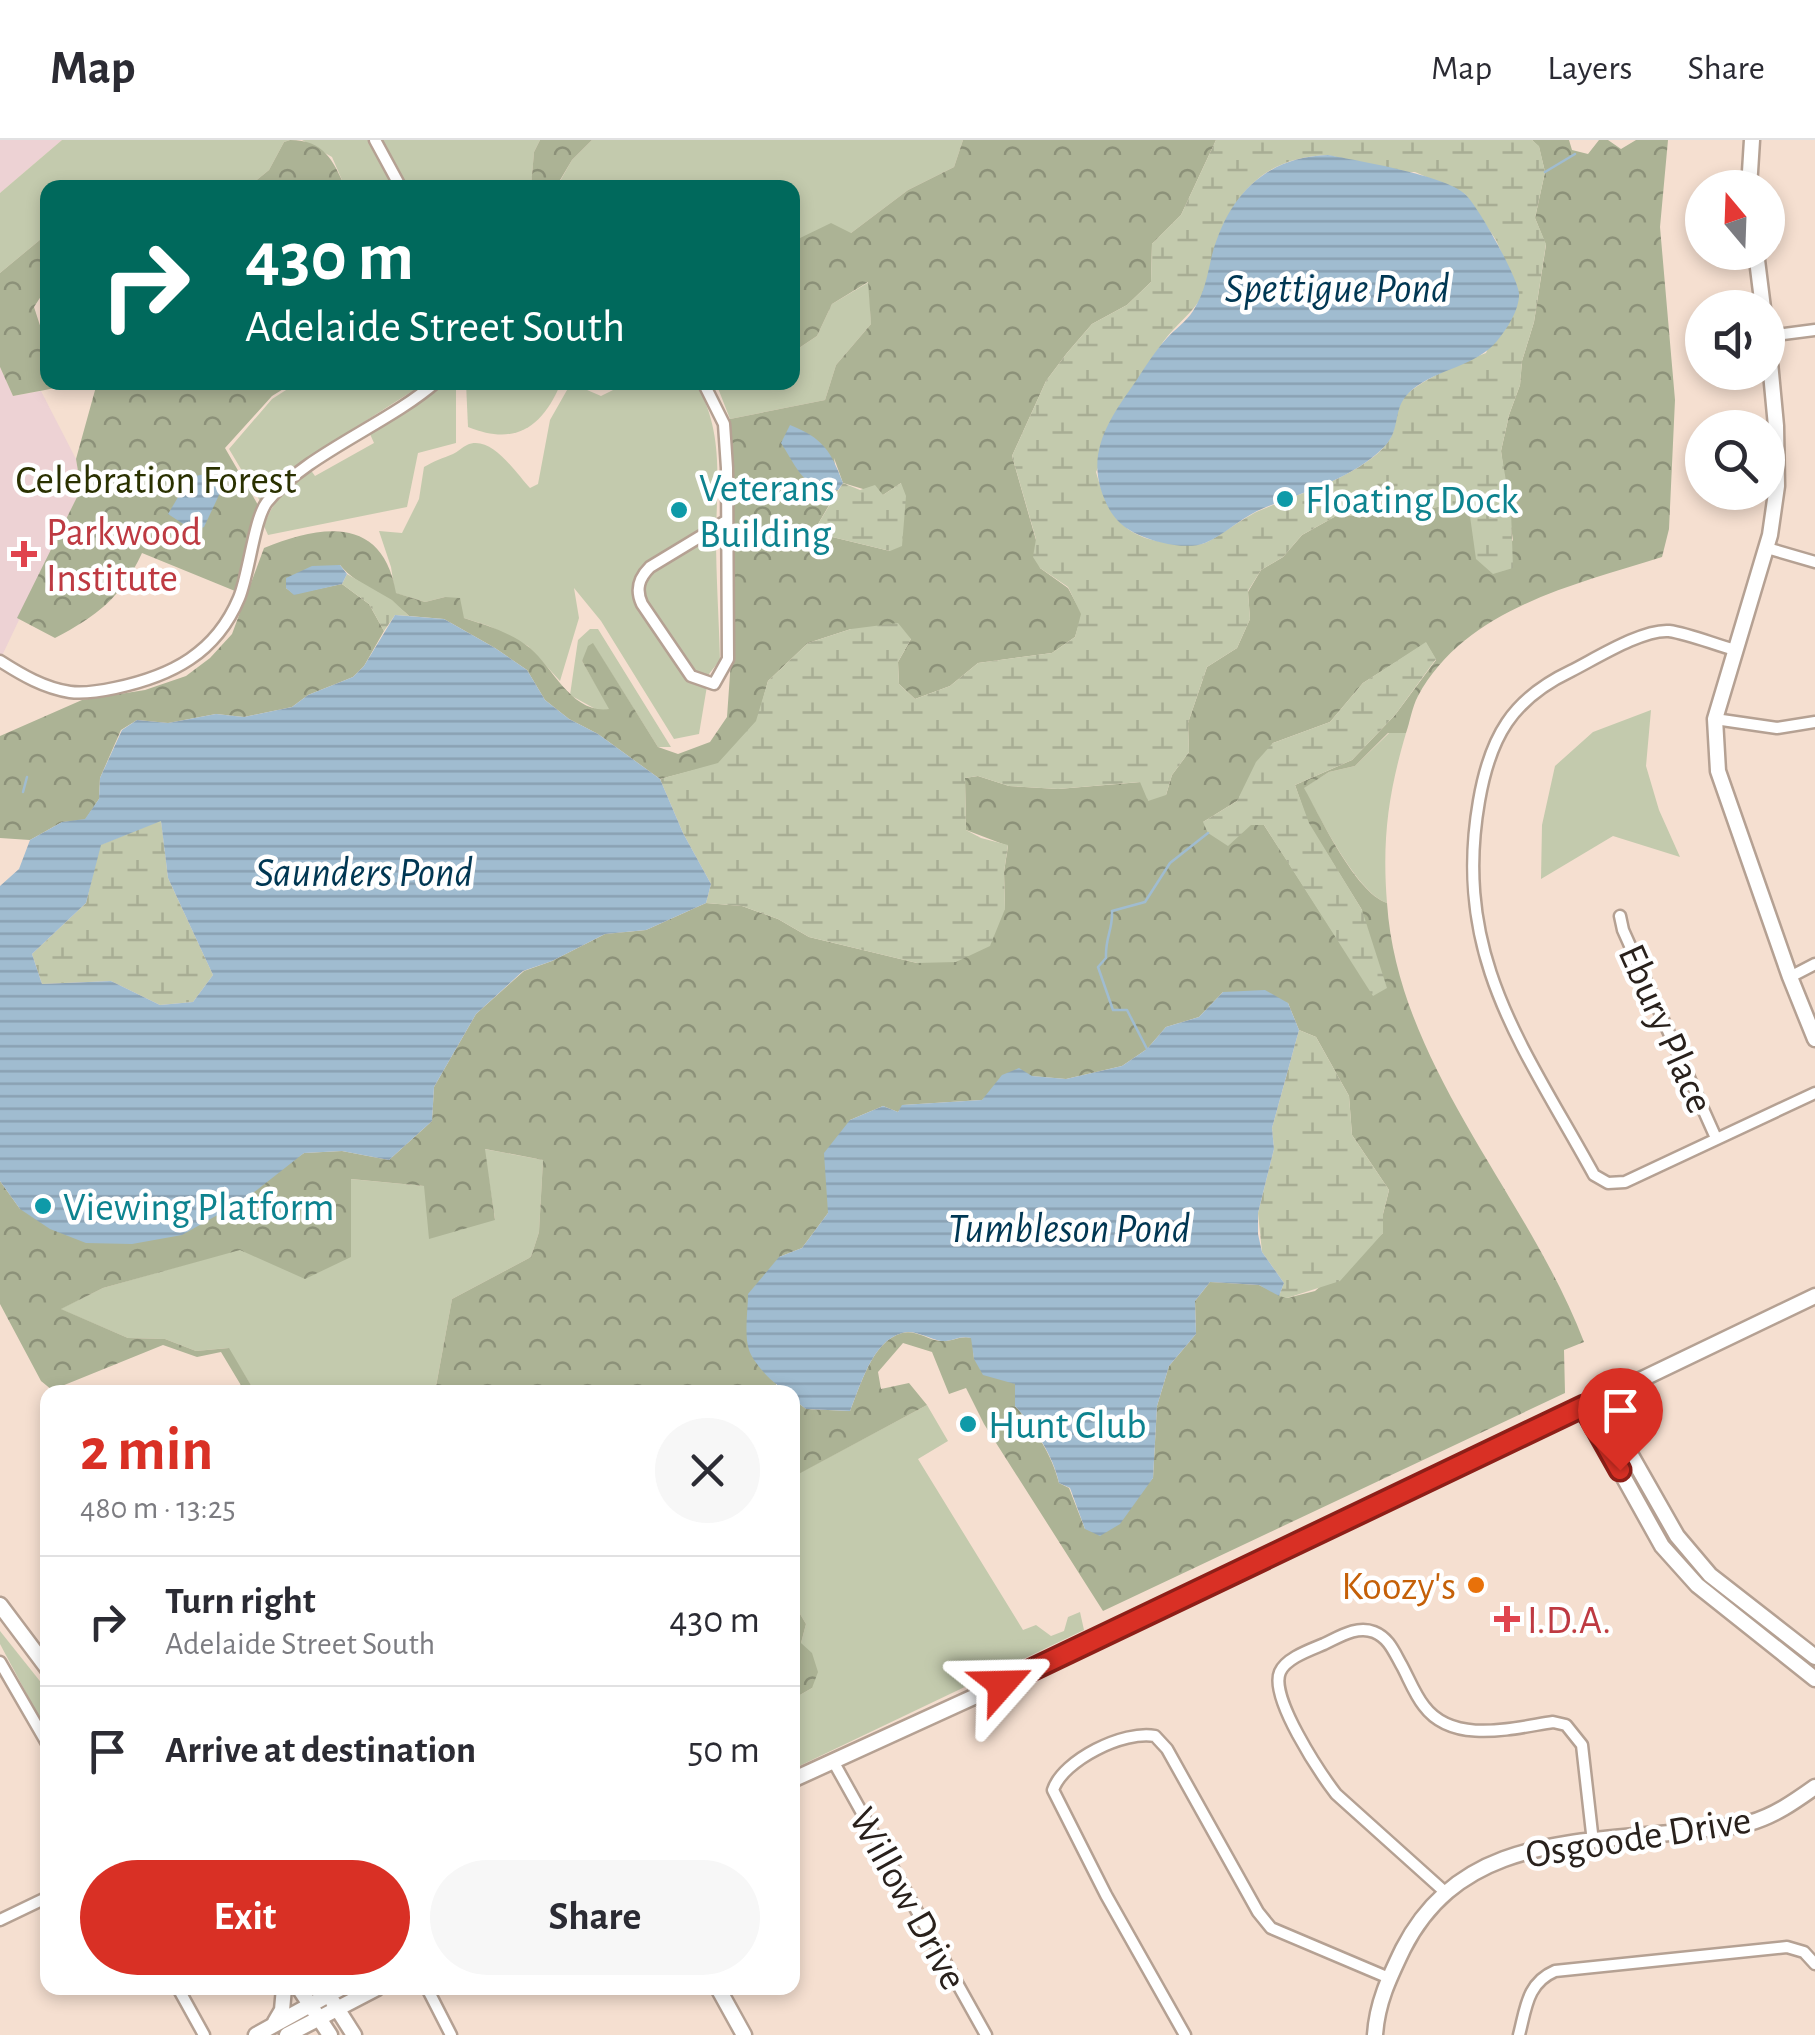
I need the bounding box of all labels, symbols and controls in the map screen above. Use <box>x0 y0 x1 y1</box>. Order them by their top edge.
text: Map <box>50 45 136 93</box>
text: Map <box>1431 51 1492 86</box>
text: Layers <box>1547 51 1632 86</box>
text: Share <box>1687 51 1765 86</box>
north arrow <box>1685 170 1785 270</box>
map controls <box>1685 170 1785 510</box>
icon: right <box>80 220 210 350</box>
text: 430 m <box>245 223 414 293</box>
water label: Spettigue Pond <box>1224 268 1450 311</box>
button: sound <box>1685 290 1785 390</box>
text: Adelaide Street South <box>245 305 625 350</box>
button: search <box>1685 410 1785 510</box>
park label: Celebration Forest <box>16 461 297 501</box>
place label: Veterans Building <box>699 469 835 555</box>
place label: Floating Dock <box>1305 481 1519 521</box>
marker: Floating Dock <box>1274 488 1296 510</box>
marker: Veterans Building <box>668 499 690 521</box>
place label: Parkwood Institute <box>46 513 201 599</box>
marker: Parkwood Institute <box>11 541 37 567</box>
water label: Saunders Pond <box>255 852 473 894</box>
street label: Ebury Place <box>1610 939 1720 1119</box>
place label: Viewing Platform <box>63 1188 335 1228</box>
marker: Viewing Platform <box>32 1195 54 1217</box>
water label: Tumbleson Pond <box>948 1208 1190 1250</box>
pin <box>1578 1368 1663 1471</box>
icon: arrive <box>1593 1383 1648 1438</box>
place label: Hunt Club <box>988 1406 1147 1446</box>
marker: Hunt Club <box>957 1413 979 1435</box>
button: close <box>655 1418 760 1523</box>
text: 2 min <box>80 1421 213 1481</box>
text: 480 m · 13:25 <box>80 1492 236 1524</box>
place label: Koozy's <box>1341 1567 1456 1607</box>
marker: Koozy's <box>1465 1574 1487 1596</box>
text: Turn right <box>165 1583 315 1621</box>
icon: right <box>80 1594 135 1649</box>
place label: I.D.A. <box>1527 1601 1611 1641</box>
text: 430 m <box>669 1602 760 1640</box>
marker: I.D.A. <box>1496 1608 1518 1630</box>
text: Adelaide Street South <box>165 1628 435 1660</box>
position arrow <box>950 1632 1054 1736</box>
icon: arrive <box>80 1724 135 1779</box>
text: Arrive at destination <box>165 1732 476 1770</box>
text: 50 m <box>687 1732 760 1770</box>
street label: Osgoode Drive <box>1523 1800 1754 1876</box>
street label: Willow Drive <box>841 1801 973 1997</box>
button: Exit <box>80 1860 410 1975</box>
button: Share <box>430 1860 760 1975</box>

